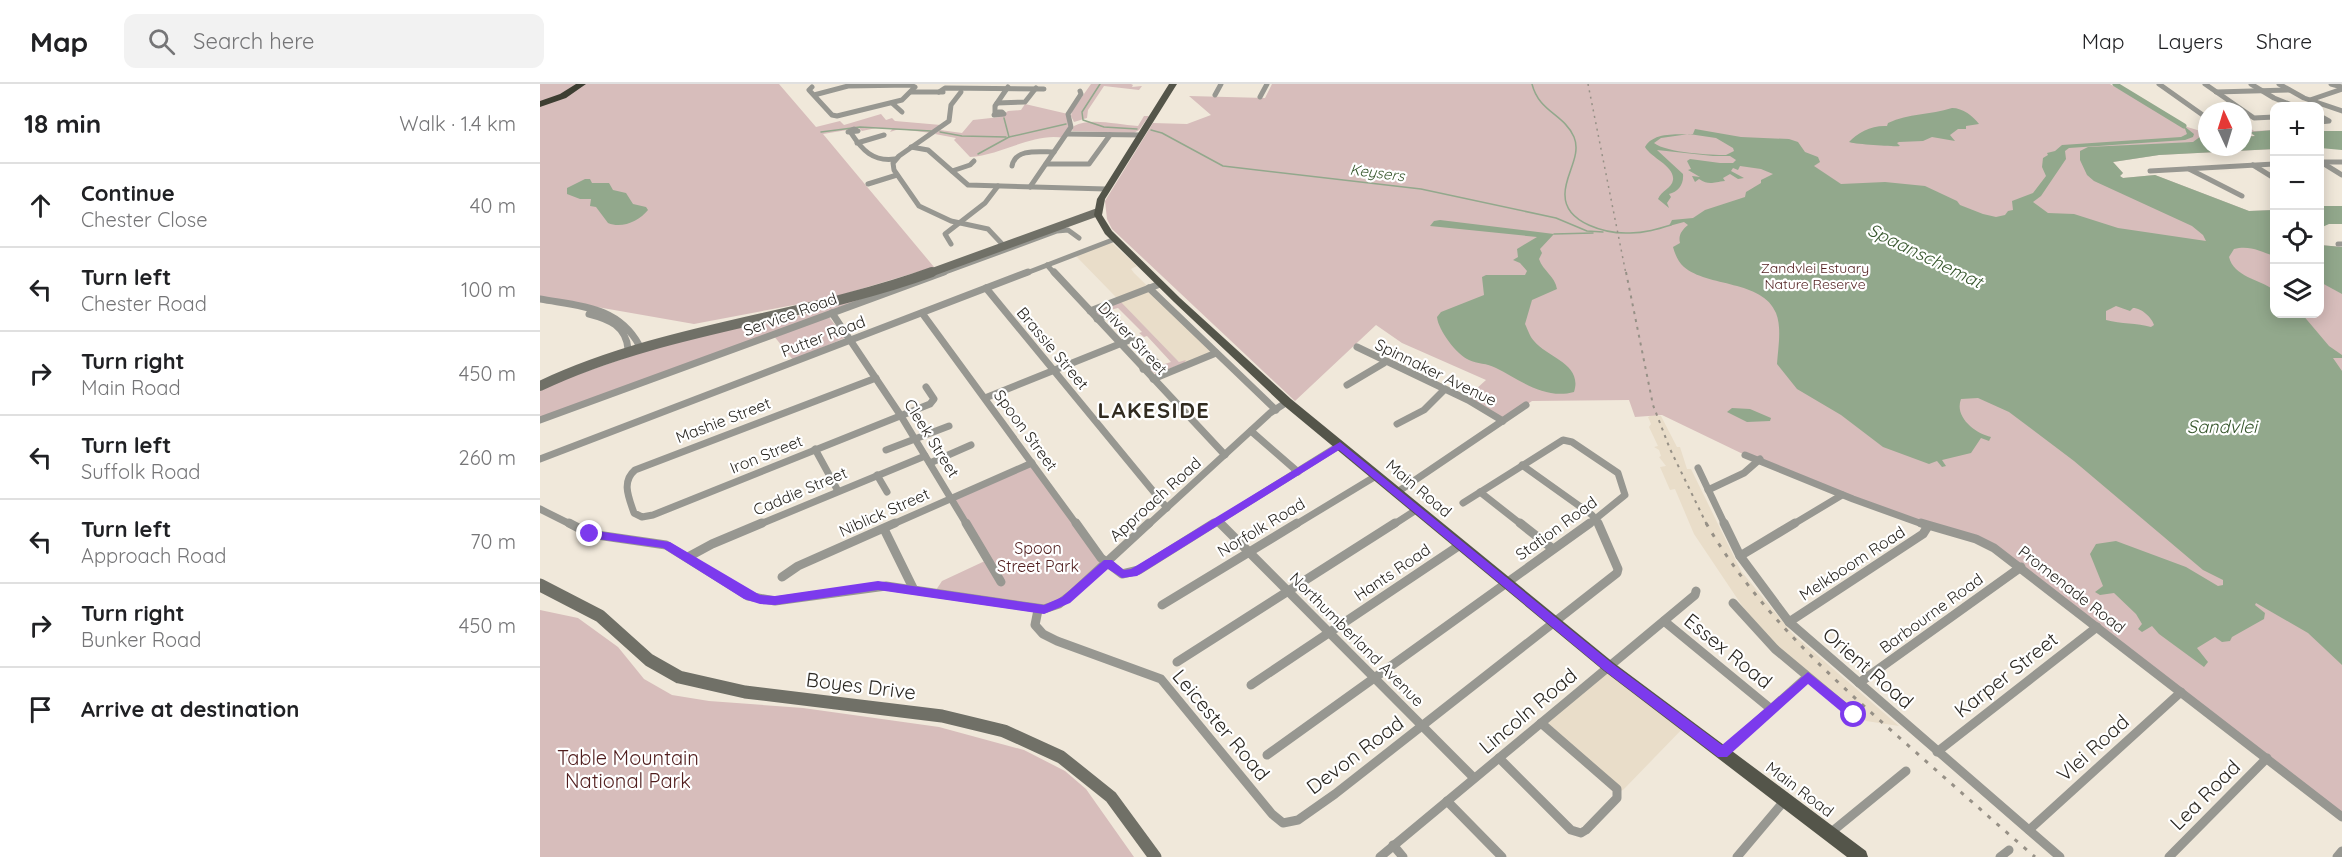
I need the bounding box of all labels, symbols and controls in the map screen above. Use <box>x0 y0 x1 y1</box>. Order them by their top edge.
search box <box>124 14 544 68</box>
text: Map <box>30 24 88 59</box>
icon: search <box>145 25 178 58</box>
text: Search here <box>193 27 315 55</box>
text: Map <box>2082 28 2125 54</box>
text: Layers <box>2158 28 2223 54</box>
text: Share <box>2256 28 2312 54</box>
north arrow <box>2198 102 2252 156</box>
map controls <box>2270 102 2324 318</box>
button: + <box>2270 102 2324 156</box>
text: 18 min <box>24 107 101 140</box>
text: Walk · 1.4 km <box>399 111 516 136</box>
button: − <box>2270 156 2324 210</box>
water label: Keysers <box>1349 160 1406 185</box>
text: Continue <box>81 179 175 207</box>
icon: ahead <box>24 189 57 222</box>
text: 40 m <box>470 193 516 218</box>
text: Chester Close <box>81 207 207 232</box>
button: locate <box>2270 210 2324 264</box>
water label: Spaanschemat <box>1864 218 1988 294</box>
park label: Zandvlei Estuary Nature Reserve <box>1761 259 1869 293</box>
text: Turn left <box>81 263 171 291</box>
button: layers <box>2270 264 2324 318</box>
icon: left <box>24 273 57 306</box>
text: 100 m <box>461 277 516 302</box>
street label: Service Road <box>740 288 840 340</box>
text: Chester Road <box>81 291 207 316</box>
street label: Driver Street <box>1094 297 1172 379</box>
street label: Brassie Street <box>1013 303 1093 393</box>
street label: Putter Road <box>778 311 868 361</box>
street label: Spinnaker Avenue <box>1372 334 1500 410</box>
text: Turn right <box>81 347 185 375</box>
icon: right <box>24 357 57 390</box>
text: 450 m <box>459 361 516 386</box>
text: Main Road <box>81 375 181 400</box>
street label: Spoon Street <box>990 386 1062 474</box>
street label: Mashie Street <box>673 393 773 447</box>
street label: Cleek Street <box>900 395 964 481</box>
district label: LAKESIDE <box>1098 396 1210 424</box>
water label: Sandvlei <box>2187 415 2259 438</box>
street label: Iron Street <box>727 430 805 478</box>
text: Turn left <box>81 431 171 459</box>
icon: left <box>24 441 57 474</box>
text: 260 m <box>459 445 516 470</box>
street label: Approach Road <box>1105 453 1205 545</box>
street label: Main Road <box>1382 455 1456 521</box>
text: Suffolk Road <box>81 459 200 484</box>
street label: Caddie Street <box>750 462 850 520</box>
street label: Niblick Street <box>836 483 932 541</box>
street label: Station Road <box>1511 492 1601 564</box>
street label: Norfolk Road <box>1214 493 1308 561</box>
text: Turn left <box>81 515 171 543</box>
route end <box>576 520 602 546</box>
street label: Melkboom Road <box>1795 521 1909 605</box>
icon: left <box>24 525 57 558</box>
text: 70 m <box>470 529 516 554</box>
park label: Spoon Street Park <box>997 538 1079 576</box>
street label: Hants Road <box>1350 539 1434 605</box>
street label: Promenade Road <box>2014 541 2130 637</box>
text: Approach Road <box>81 543 226 568</box>
street label: Northumberland Avenue <box>1286 568 1428 710</box>
street label: Barbourne Road <box>1875 569 1987 657</box>
text: Turn right <box>81 599 185 627</box>
street label: Essex Road <box>1679 608 1777 694</box>
icon: right <box>24 609 57 642</box>
text: 450 m <box>459 613 516 638</box>
street label: Orient Road <box>1818 621 1919 714</box>
street label: Karper Street <box>1949 626 2063 723</box>
text: Bunker Road <box>81 627 201 652</box>
street label: Lincoln Road <box>1474 662 1582 759</box>
street label: Leicester Road <box>1167 664 1275 786</box>
street label: Boyes Drive <box>805 666 917 705</box>
icon: arrive <box>24 693 57 726</box>
text: Arrive at destination <box>81 695 299 723</box>
route start <box>1840 701 1866 727</box>
street label: Vlei Road <box>2051 709 2134 786</box>
street label: Devon Road <box>1301 710 1408 799</box>
park label: Table Mountain National Park <box>557 745 699 793</box>
street label: Lea Road <box>2164 754 2245 835</box>
street label: Main Road <box>1762 757 1838 821</box>

